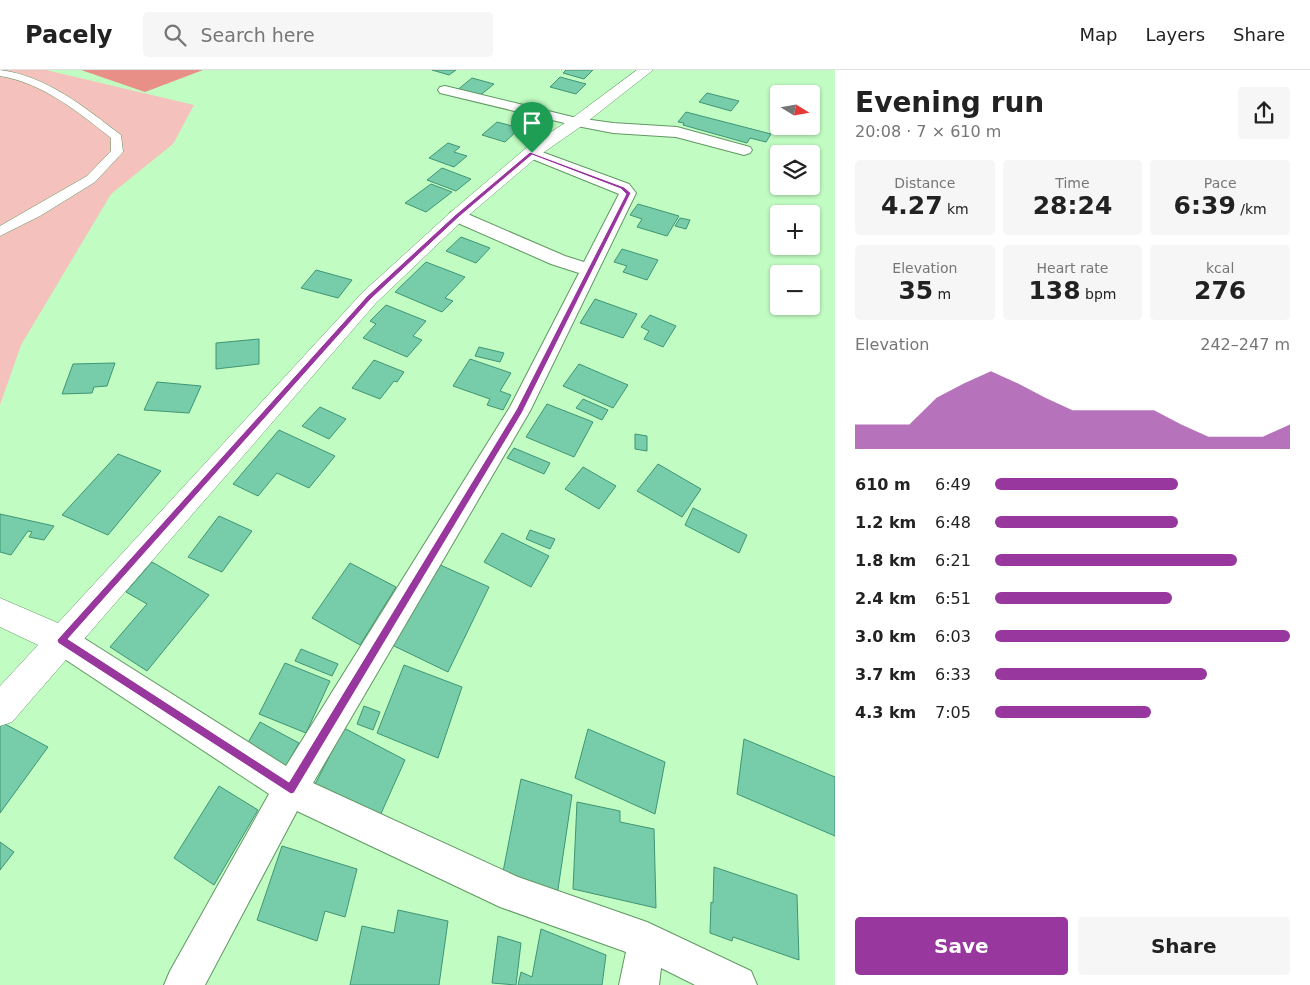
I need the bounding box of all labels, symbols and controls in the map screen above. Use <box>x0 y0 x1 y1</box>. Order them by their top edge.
search box <box>143 12 493 57</box>
text: Pacely <box>25 21 113 49</box>
icon: search <box>161 21 189 49</box>
text: Search here <box>201 24 315 46</box>
text: Map <box>1079 24 1117 45</box>
text: Layers <box>1145 24 1205 45</box>
text: Share <box>1233 24 1285 45</box>
north arrow <box>770 85 820 135</box>
map controls <box>770 85 820 315</box>
text: Evening run <box>855 86 1044 119</box>
button: share <box>1238 87 1290 139</box>
pin <box>511 102 553 153</box>
icon: arrive <box>518 109 546 137</box>
text: 20:08 · 7 × 610 m <box>855 122 1001 141</box>
button: layers <box>770 145 820 195</box>
text: Distance <box>894 175 955 191</box>
text: Time <box>1055 175 1090 191</box>
text: Pace <box>1204 175 1237 191</box>
text: 4.27 <box>881 191 943 220</box>
text: 28:24 <box>1033 191 1112 220</box>
text: 6:39 <box>1174 191 1236 220</box>
text: km <box>943 201 969 217</box>
text: /km <box>1236 201 1267 217</box>
button: + <box>770 205 820 255</box>
text: Elevation <box>892 260 957 276</box>
text: Heart rate <box>1037 260 1108 276</box>
text: kcal <box>1206 260 1234 276</box>
button: − <box>770 265 820 315</box>
text: 35 <box>898 276 933 305</box>
text: 138 <box>1028 276 1081 305</box>
text: 276 <box>1194 276 1246 305</box>
text: m <box>933 286 951 302</box>
text: bpm <box>1081 286 1117 302</box>
text: Elevation <box>855 335 929 354</box>
text: 242–247 m <box>1200 335 1290 354</box>
text: 610 m <box>855 475 911 494</box>
text: 6:49 <box>935 475 971 494</box>
text: 1.2 km <box>855 513 916 532</box>
text: 6:48 <box>935 513 971 532</box>
text: 1.8 km <box>855 551 916 570</box>
text: 6:21 <box>935 551 971 570</box>
text: 2.4 km <box>855 589 916 608</box>
text: 6:51 <box>935 589 971 608</box>
text: 3.0 km <box>855 627 916 646</box>
text: 6:03 <box>935 627 971 646</box>
text: 3.7 km <box>855 665 916 684</box>
text: 6:33 <box>935 665 971 684</box>
text: 4.3 km <box>855 703 916 722</box>
text: 7:05 <box>935 703 971 722</box>
button: Save <box>855 917 1068 975</box>
button: Share <box>1078 917 1290 975</box>

